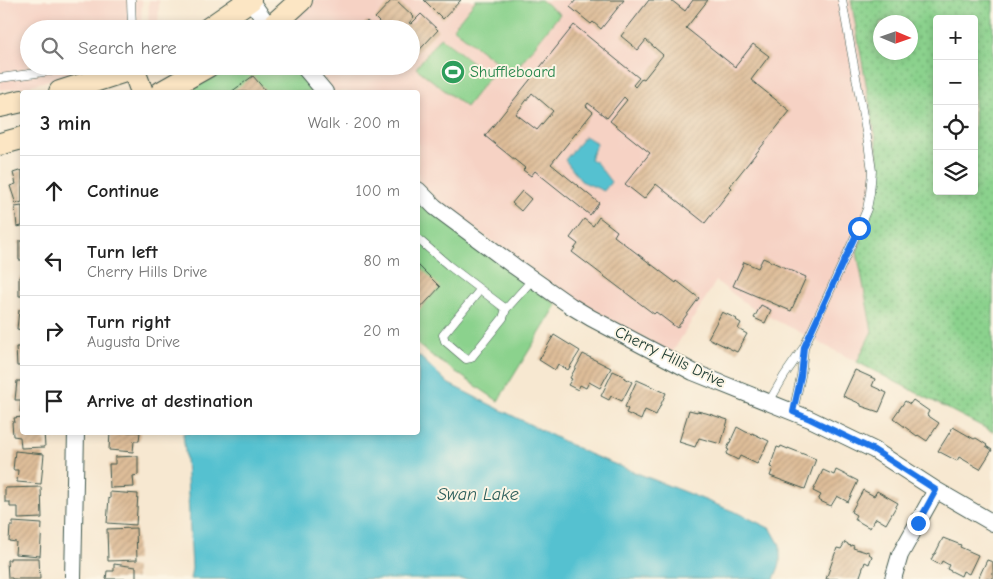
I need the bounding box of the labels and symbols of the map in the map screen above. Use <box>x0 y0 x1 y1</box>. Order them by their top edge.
north arrow <box>873 15 918 60</box>
sports icon: Shuffleboard <box>440 59 466 85</box>
place label: Shuffleboard <box>470 63 556 81</box>
route start <box>848 217 871 240</box>
street label: Cherry Hills Drive <box>612 323 728 391</box>
water label: Swan Lake <box>437 484 519 505</box>
route end <box>907 512 930 535</box>

